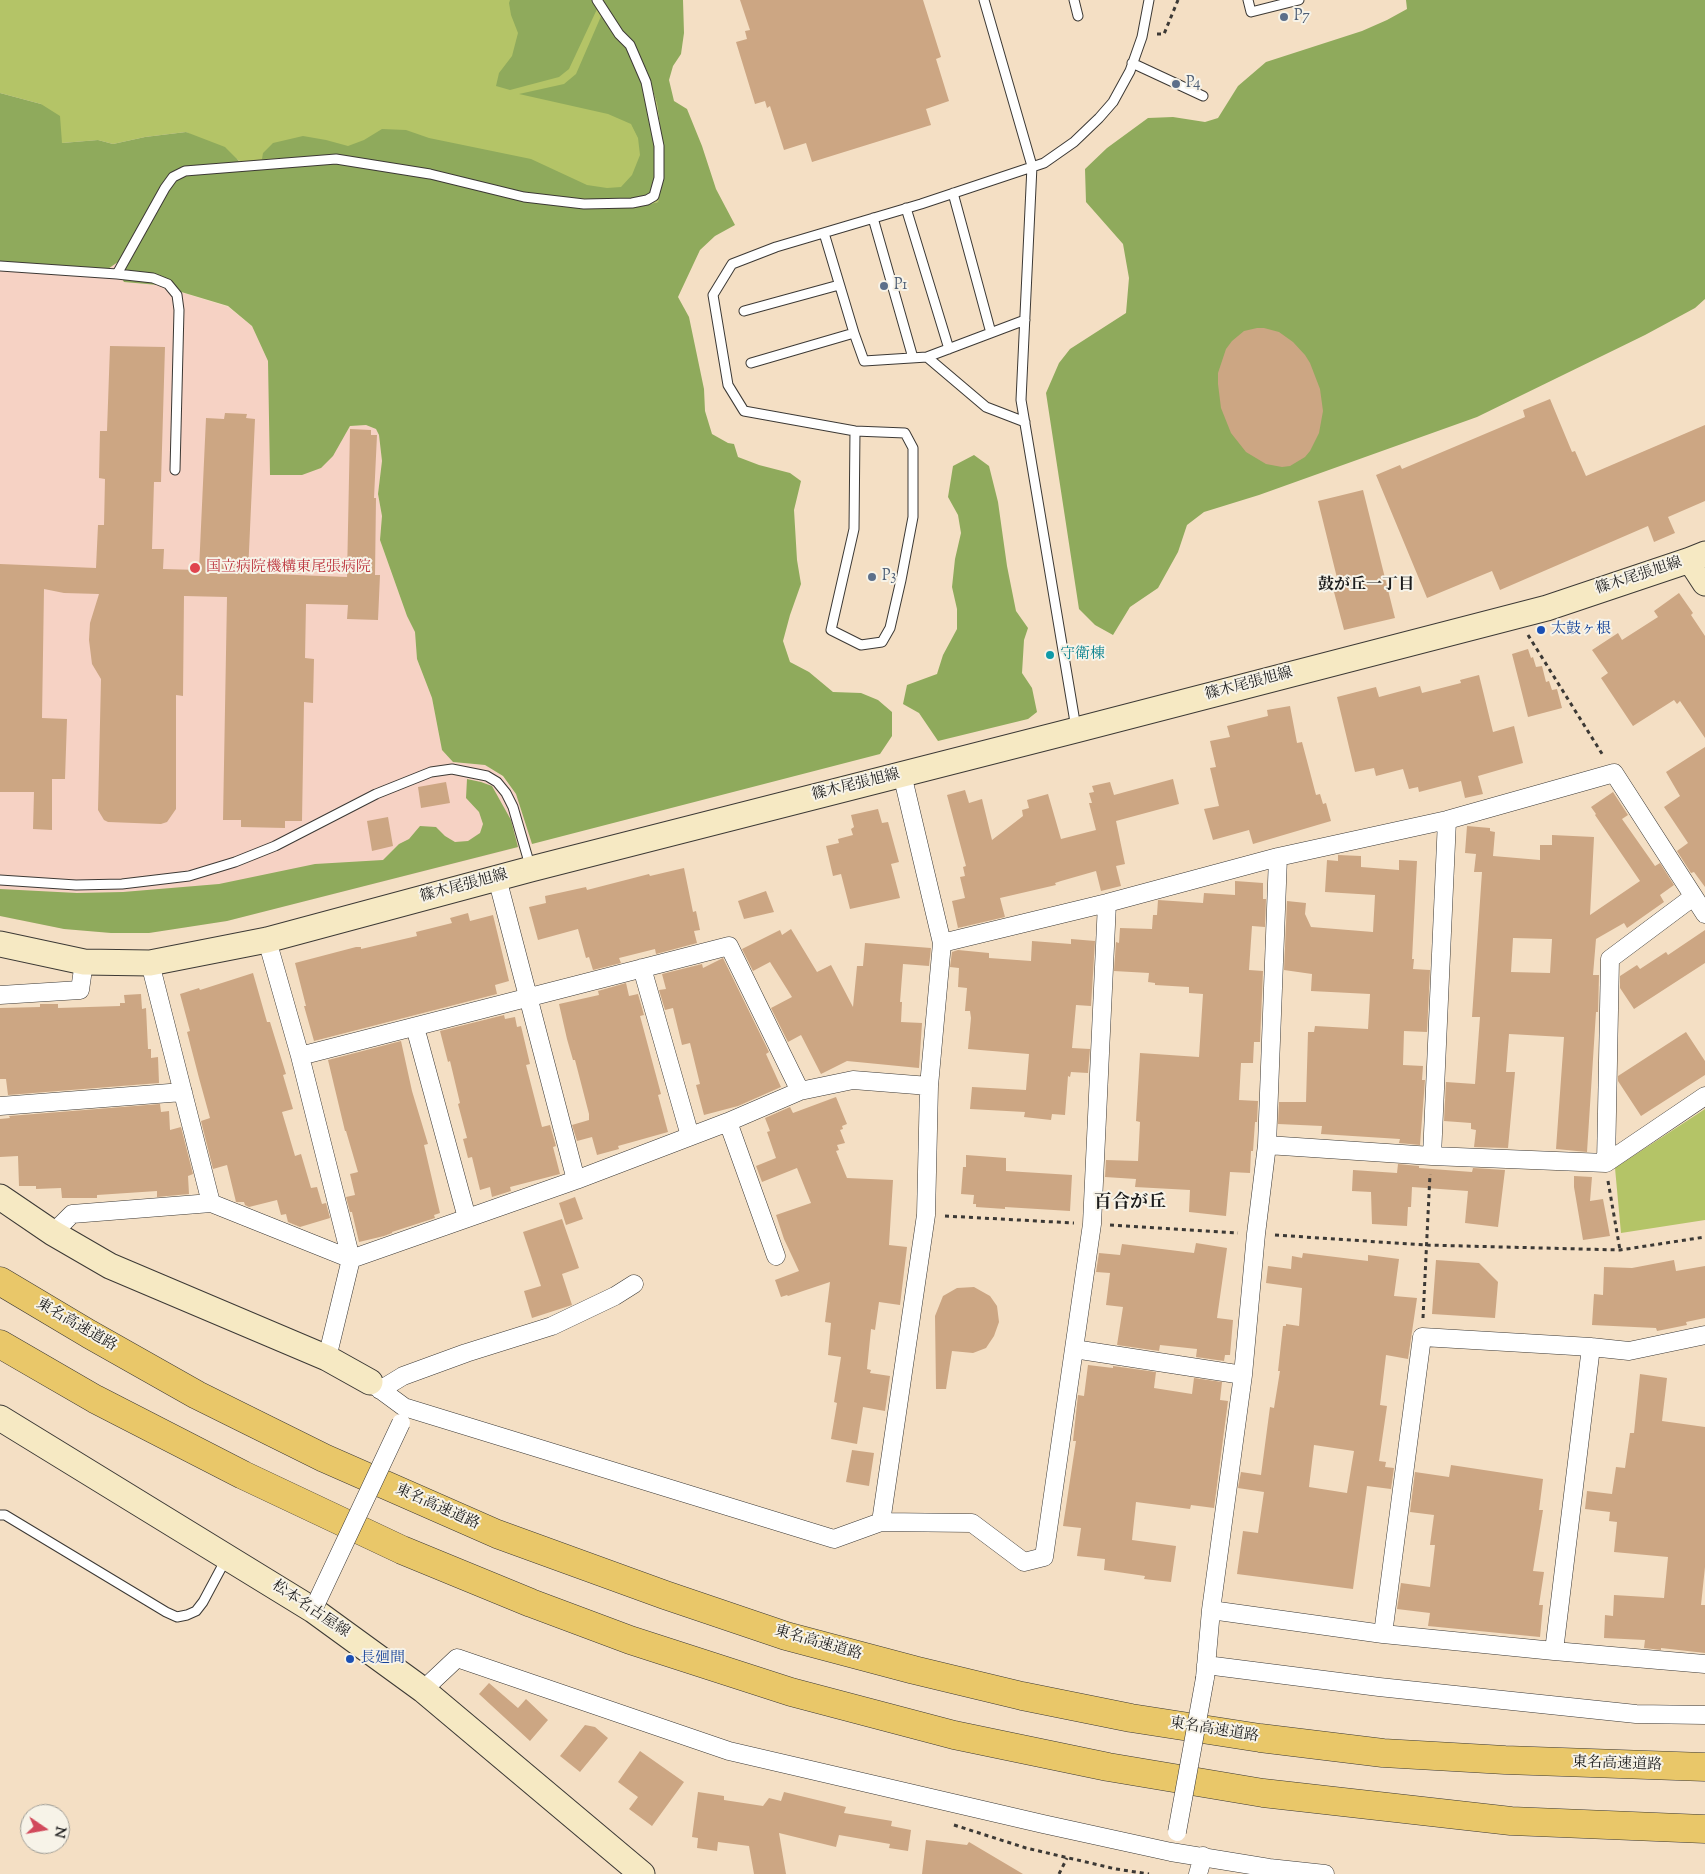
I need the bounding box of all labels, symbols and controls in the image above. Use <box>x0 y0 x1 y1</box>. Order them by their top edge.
place label: P7 <box>1294 8 1310 26</box>
marker: P7 <box>1278 11 1290 23</box>
place label: P4 <box>1186 75 1201 93</box>
marker: P4 <box>1170 78 1182 90</box>
place label: P1 <box>894 277 907 295</box>
marker: P1 <box>878 280 890 292</box>
street label: 篠木尾張旭線 <box>1593 555 1685 599</box>
place label: 国立病院機構東尾張病院 <box>206 559 371 577</box>
marker: 国立病院機構東尾張病院 <box>188 561 202 575</box>
place label: P3 <box>882 568 896 586</box>
marker: P3 <box>866 571 878 583</box>
district label: 鼓が丘一丁目 <box>1318 576 1414 596</box>
place label: 太鼓ヶ根 <box>1551 621 1611 639</box>
marker: 太鼓ヶ根 <box>1535 624 1547 636</box>
place label: 守衛棟 <box>1060 646 1105 664</box>
marker: 守衛棟 <box>1044 649 1056 661</box>
street label: 篠木尾張旭線 <box>1203 665 1295 705</box>
street label: 篠木尾張旭線 <box>810 766 902 806</box>
street label: 篠木尾張旭線 <box>418 867 510 907</box>
district label: 百合が丘 <box>1094 1193 1166 1215</box>
street label: 東名高速道路 <box>33 1296 119 1356</box>
street label: 東名高速道路 <box>392 1481 482 1535</box>
street label: 松本名古屋線 <box>268 1577 352 1643</box>
street label: 東名高速道路 <box>772 1623 864 1665</box>
place label: 長廻間 <box>360 1650 405 1668</box>
marker: 長廻間 <box>344 1653 356 1665</box>
street label: 東名高速道路 <box>1168 1715 1260 1747</box>
street label: 東名高速道路 <box>1572 1754 1662 1776</box>
north arrow <box>20 1804 70 1854</box>
text: N <box>48 1824 70 1839</box>

